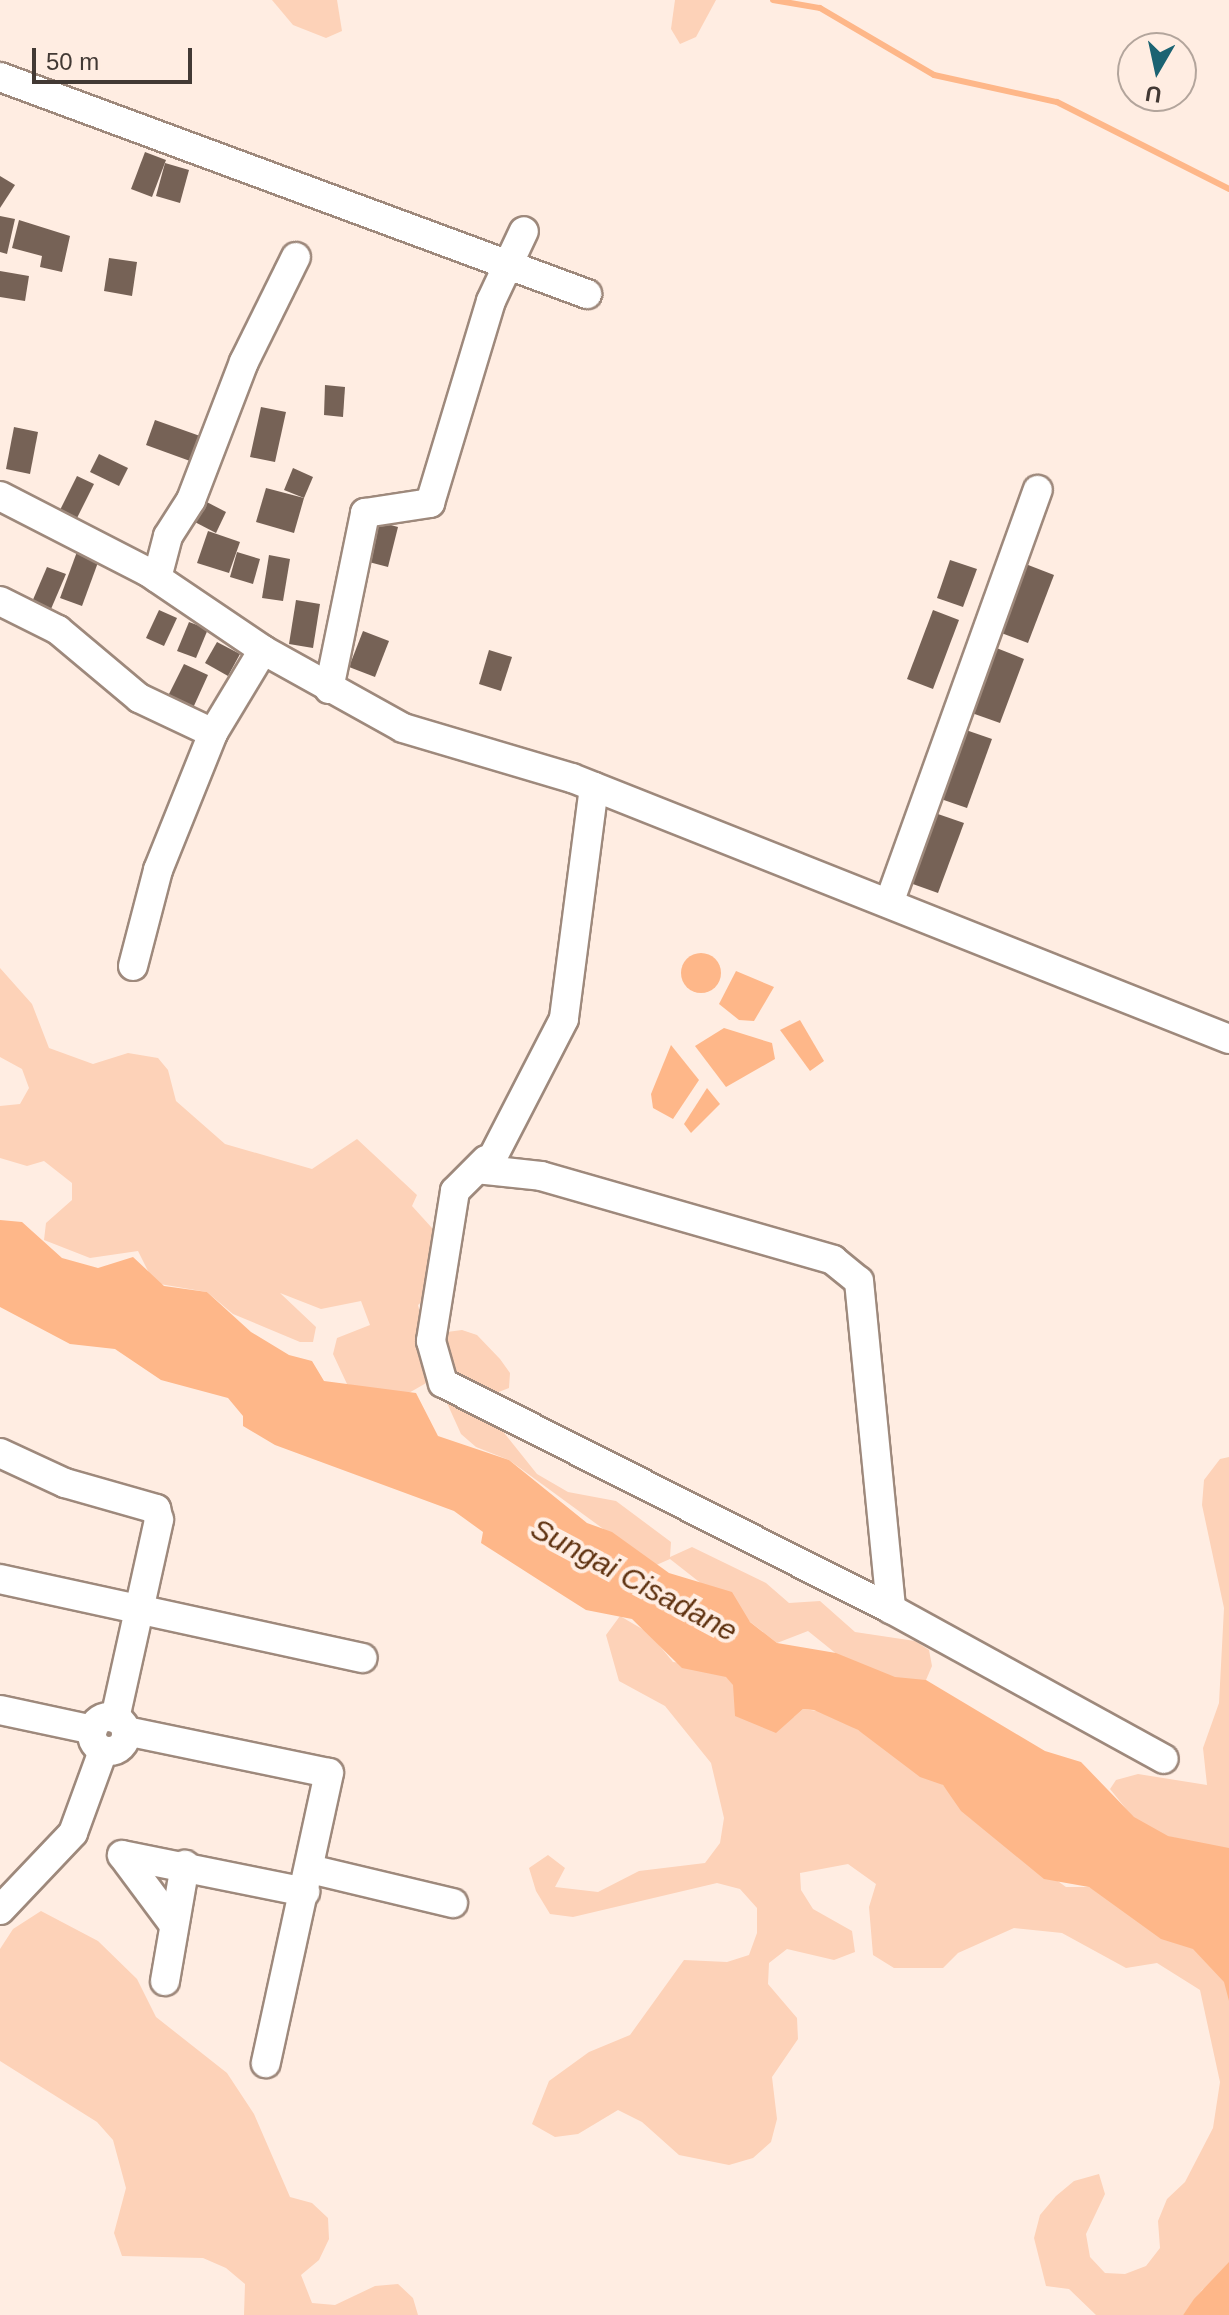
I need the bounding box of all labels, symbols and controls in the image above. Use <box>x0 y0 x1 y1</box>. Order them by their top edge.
scale bar <box>36 32 196 82</box>
north arrow <box>1117 32 1197 112</box>
text: 50 m <box>46 48 99 75</box>
text: U <box>1144 81 1163 108</box>
water label: Sungai Cisadane <box>525 1510 743 1650</box>

